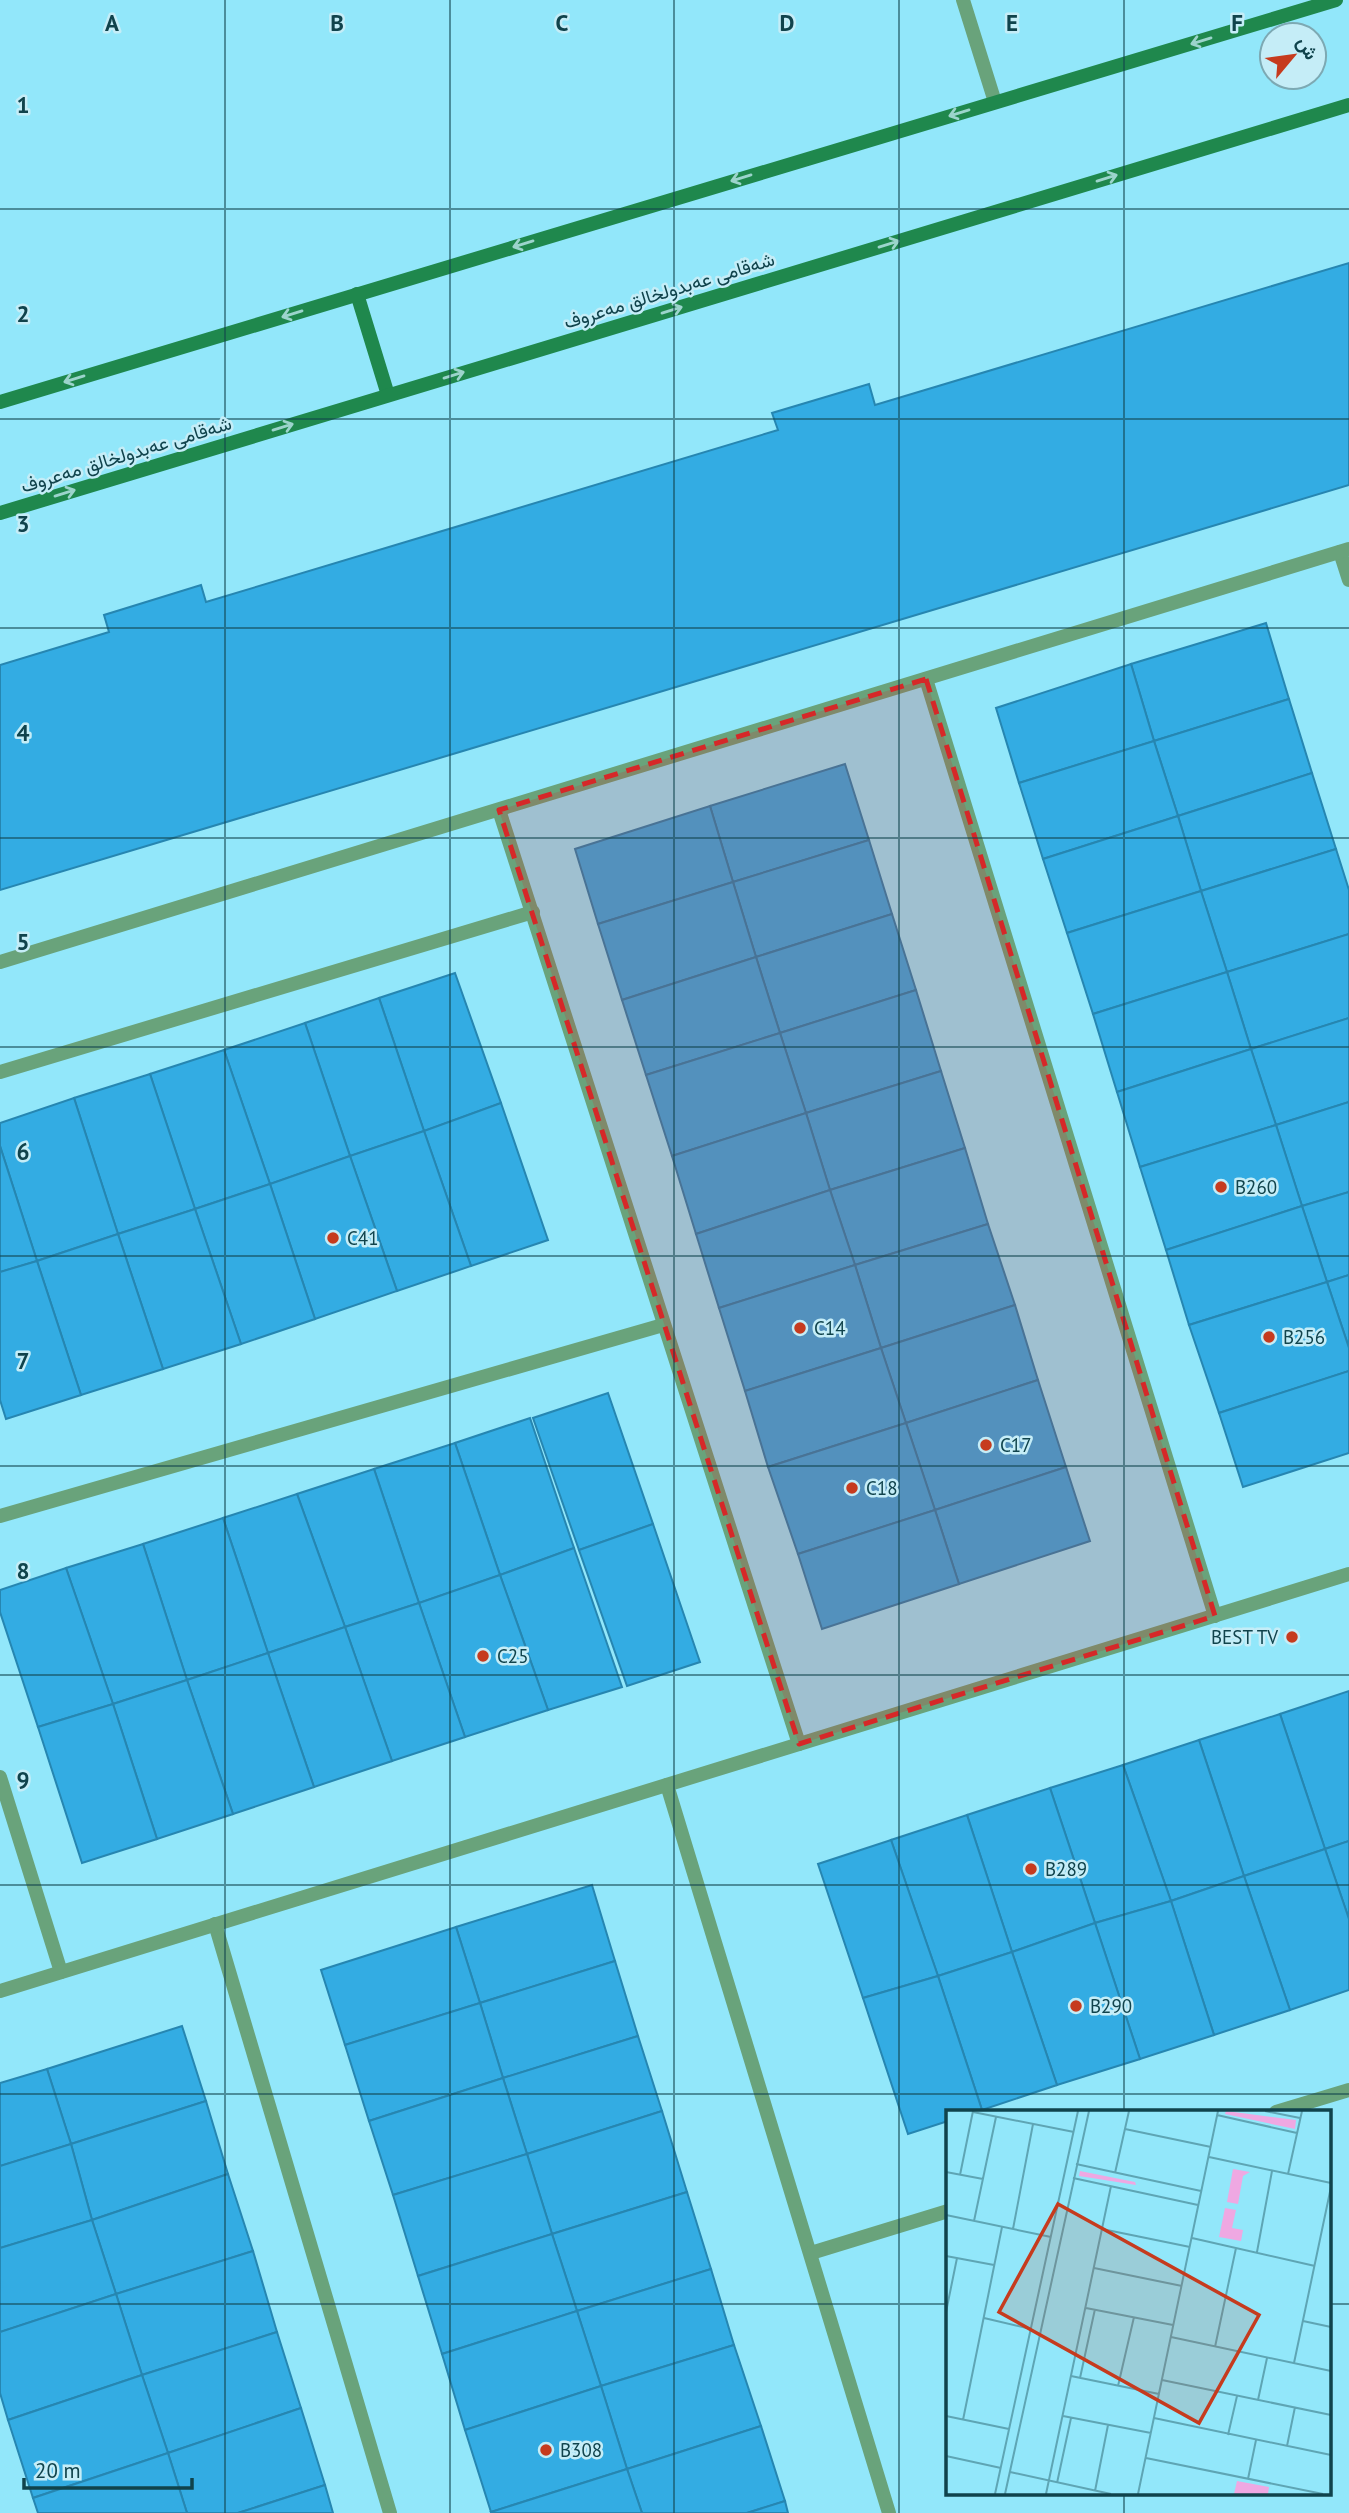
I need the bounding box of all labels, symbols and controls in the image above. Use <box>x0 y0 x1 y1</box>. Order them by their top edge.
text: A <box>105 8 119 37</box>
text: B <box>330 8 344 37</box>
text: C <box>556 8 569 37</box>
text: D <box>780 8 794 37</box>
text: E <box>1006 8 1018 37</box>
text: F <box>1231 8 1243 37</box>
north arrow <box>1258 21 1328 91</box>
text: ش <box>1292 32 1324 64</box>
one-way arrow <box>1190 35 1212 48</box>
text: 1 <box>16 90 30 119</box>
one-way arrow <box>948 107 970 120</box>
one-way arrow <box>1096 171 1118 184</box>
one-way arrow <box>731 173 753 186</box>
one-way arrow <box>878 236 900 249</box>
one-way arrow <box>513 238 535 251</box>
street label: شەقامی عەبدولخالق مەعروف <box>561 246 777 334</box>
text: 2 <box>16 299 30 328</box>
one-way arrow <box>660 302 682 315</box>
one-way arrow <box>281 308 303 321</box>
one-way arrow <box>442 368 464 381</box>
one-way arrow <box>63 374 85 387</box>
street label: شەقامی عەبدولخالق مەعروف <box>18 410 234 498</box>
one-way arrow <box>272 419 294 432</box>
one-way arrow <box>54 485 76 498</box>
text: 3 <box>16 509 30 538</box>
text: 4 <box>16 718 30 747</box>
text: 5 <box>16 927 30 956</box>
text: 6 <box>16 1137 30 1166</box>
place label: B260 <box>1235 1175 1277 1199</box>
marker: B260 <box>1213 1179 1229 1195</box>
place label: C41 <box>347 1226 379 1250</box>
marker: C41 <box>325 1230 341 1246</box>
place label: C14 <box>814 1316 846 1340</box>
marker: C14 <box>792 1320 808 1336</box>
place label: B256 <box>1283 1325 1325 1349</box>
marker: B256 <box>1261 1329 1277 1345</box>
text: 7 <box>16 1346 30 1375</box>
place label: C17 <box>1000 1433 1032 1457</box>
marker: C17 <box>978 1437 994 1453</box>
place label: C18 <box>866 1476 898 1500</box>
marker: C18 <box>844 1480 860 1496</box>
text: 8 <box>16 1556 30 1585</box>
place label: BEST TV <box>1211 1625 1278 1649</box>
marker: BEST TV <box>1284 1629 1300 1645</box>
place label: C25 <box>497 1644 529 1668</box>
marker: C25 <box>475 1648 491 1664</box>
text: 9 <box>16 1765 30 1794</box>
place label: B289 <box>1045 1857 1087 1881</box>
marker: B289 <box>1023 1861 1039 1877</box>
place label: B290 <box>1090 1994 1132 2018</box>
marker: B290 <box>1068 1998 1084 2014</box>
inset map <box>946 2110 1332 2496</box>
place label: B308 <box>560 2438 602 2462</box>
marker: B308 <box>538 2442 554 2458</box>
scale bar <box>24 2446 192 2490</box>
text: 20 m <box>35 2457 81 2484</box>

